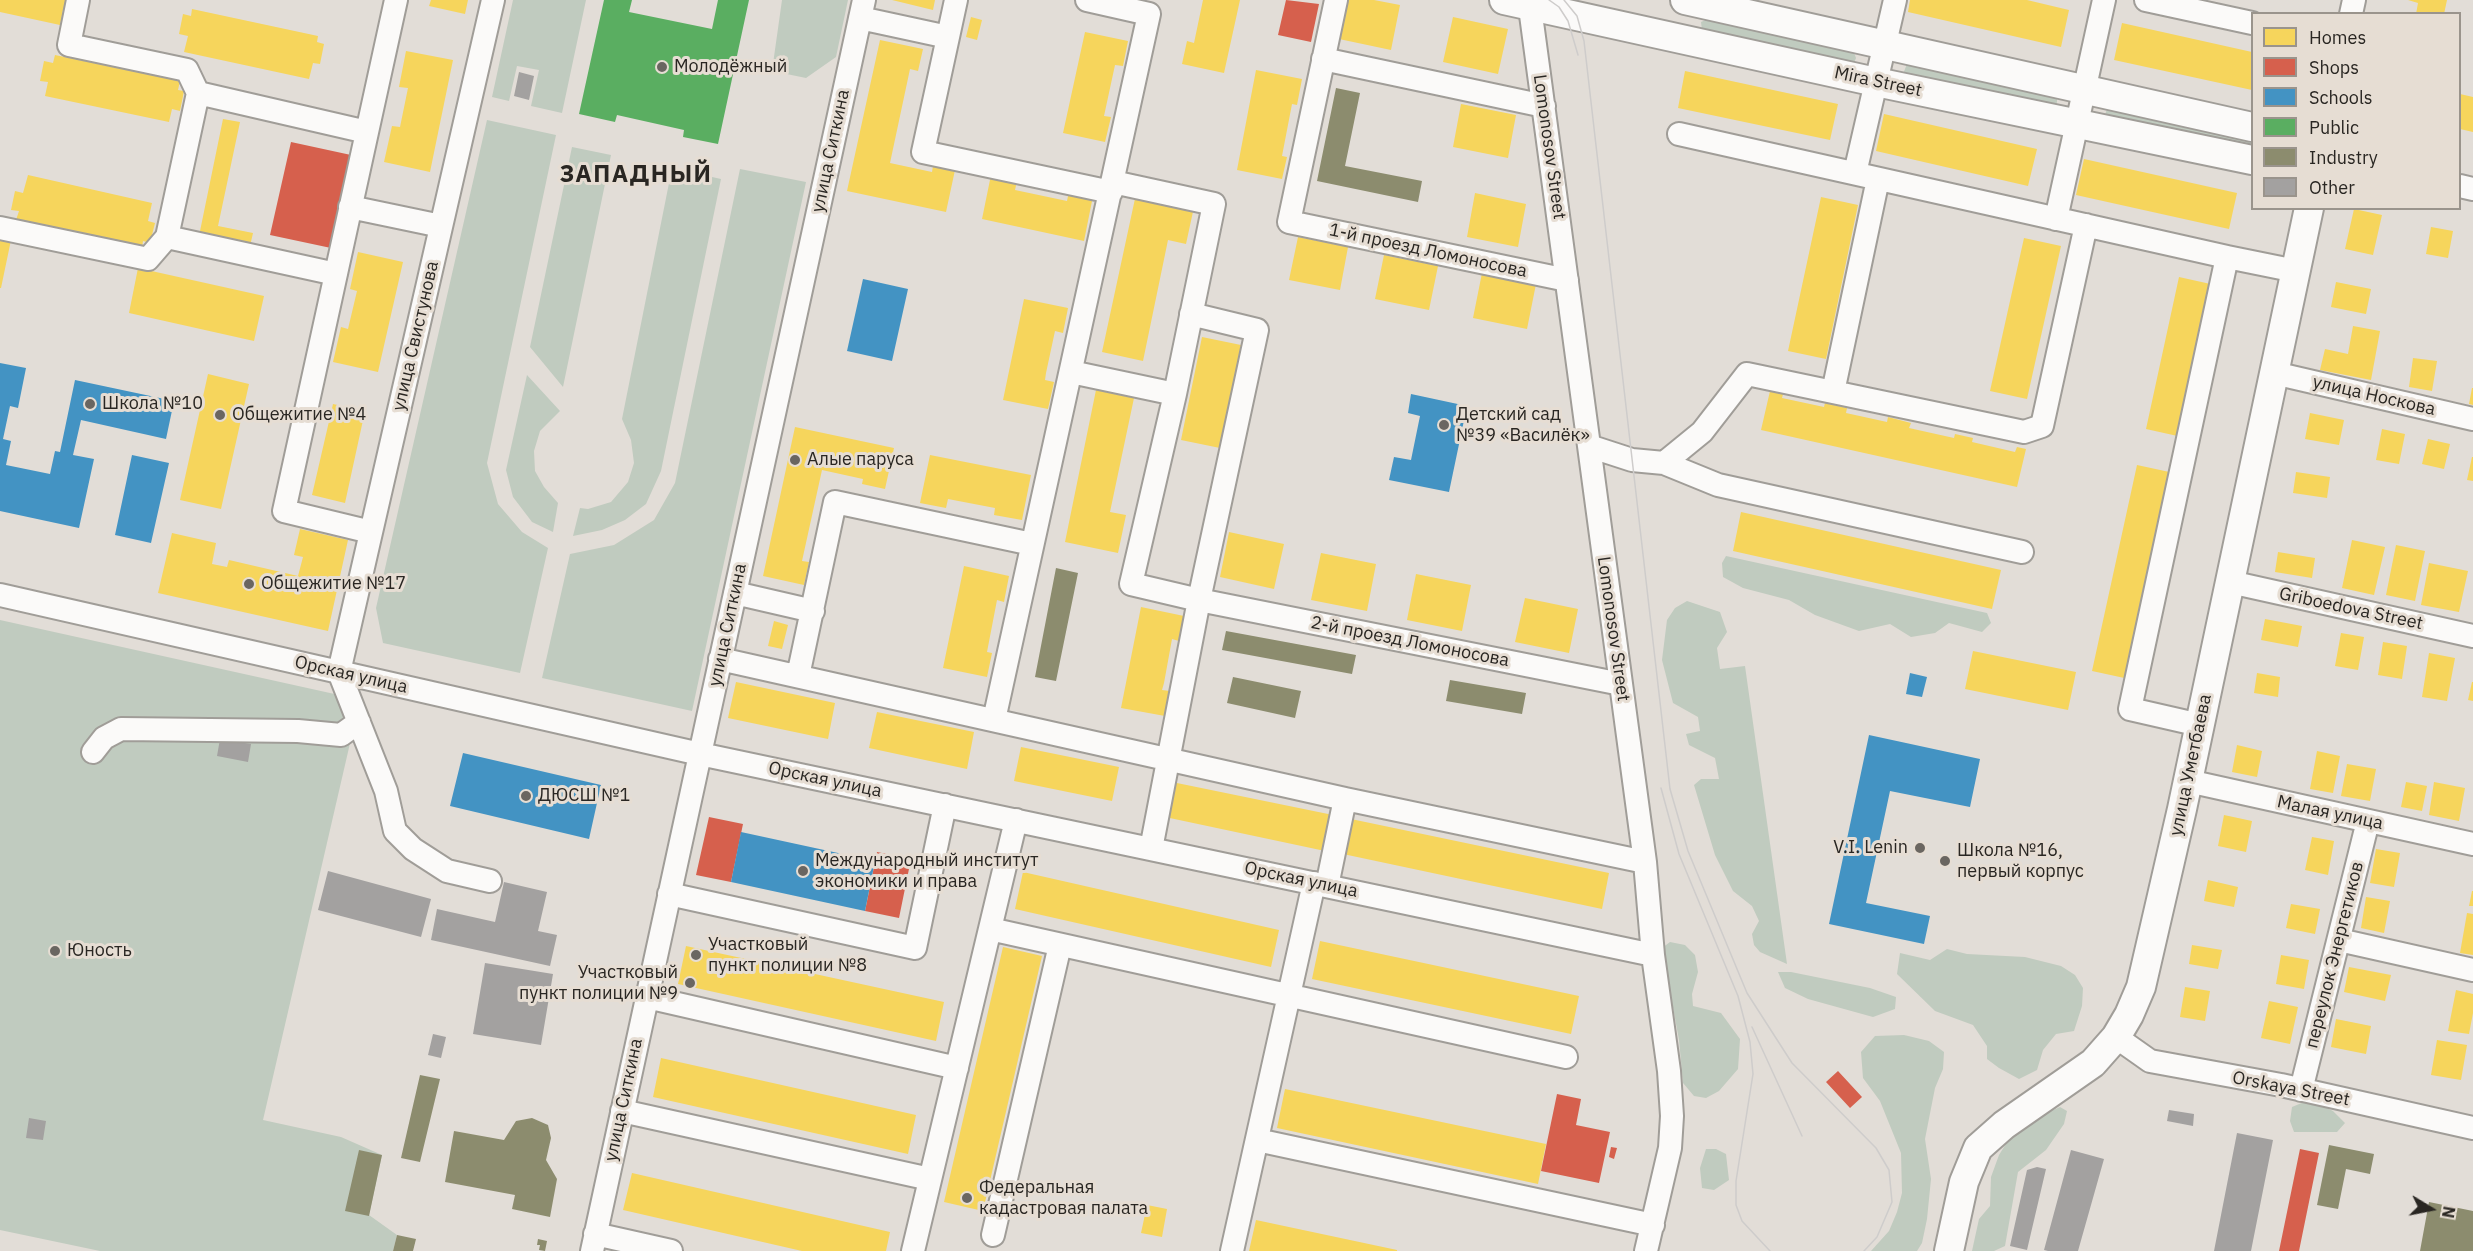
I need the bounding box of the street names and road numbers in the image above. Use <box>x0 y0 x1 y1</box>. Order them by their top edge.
street label: Mira Street <box>1832 62 1924 102</box>
street label: Lomonosov Street <box>1528 73 1570 221</box>
street label: улица Ситкина <box>807 88 855 214</box>
street label: 1-й проезд Ломоносова <box>1327 219 1529 283</box>
street label: улица Свистунова <box>388 259 444 413</box>
street label: улица Носкова <box>2311 371 2437 421</box>
street label: Lomonosov Street <box>1592 555 1634 703</box>
street label: улица Ситкина <box>704 562 752 688</box>
street label: Griboedova Street <box>2277 583 2425 635</box>
street label: 2-й проезд Ломоносова <box>1309 612 1511 672</box>
street label: Орская улица <box>292 652 410 698</box>
street label: улица Уметбаева <box>2165 692 2217 838</box>
street label: Орская улица <box>766 757 884 803</box>
street label: Малая улица <box>2275 791 2385 835</box>
street label: Орская улица <box>1242 857 1360 903</box>
street label: переулок Энергетиков <box>2301 859 2369 1051</box>
street label: улица Ситкина <box>600 1037 648 1163</box>
street label: Orskaya Street <box>2231 1067 2351 1111</box>

